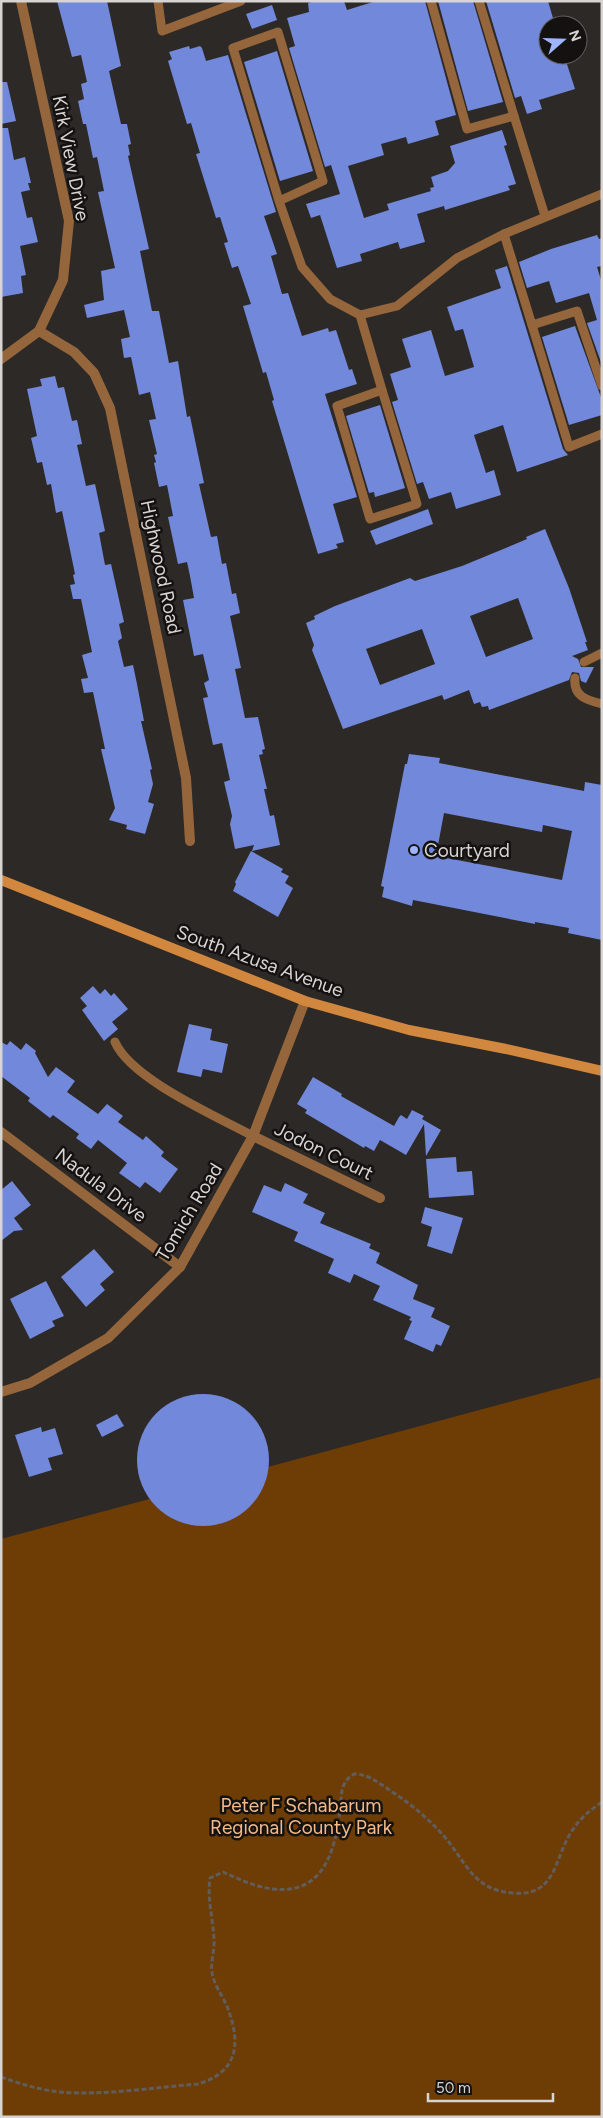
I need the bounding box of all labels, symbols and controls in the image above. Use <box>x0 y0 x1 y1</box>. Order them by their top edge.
north arrow <box>538 15 588 65</box>
text: N <box>565 28 585 44</box>
street label: Kirk View Drive <box>48 93 94 223</box>
street label: Highwood Road <box>136 498 186 636</box>
place label: Courtyard <box>424 839 510 862</box>
marker: Courtyard <box>408 844 420 856</box>
street label: South Azusa Avenue <box>173 920 347 1002</box>
street label: Jodon Court <box>271 1117 377 1185</box>
street label: Nadula Drive <box>51 1143 151 1227</box>
street label: Tomich Road <box>151 1159 227 1265</box>
park label: Peter F Schabarum Regional County Park <box>210 1794 393 1839</box>
scale bar <box>428 2070 553 2102</box>
text: 50 m <box>436 2079 471 2097</box>

